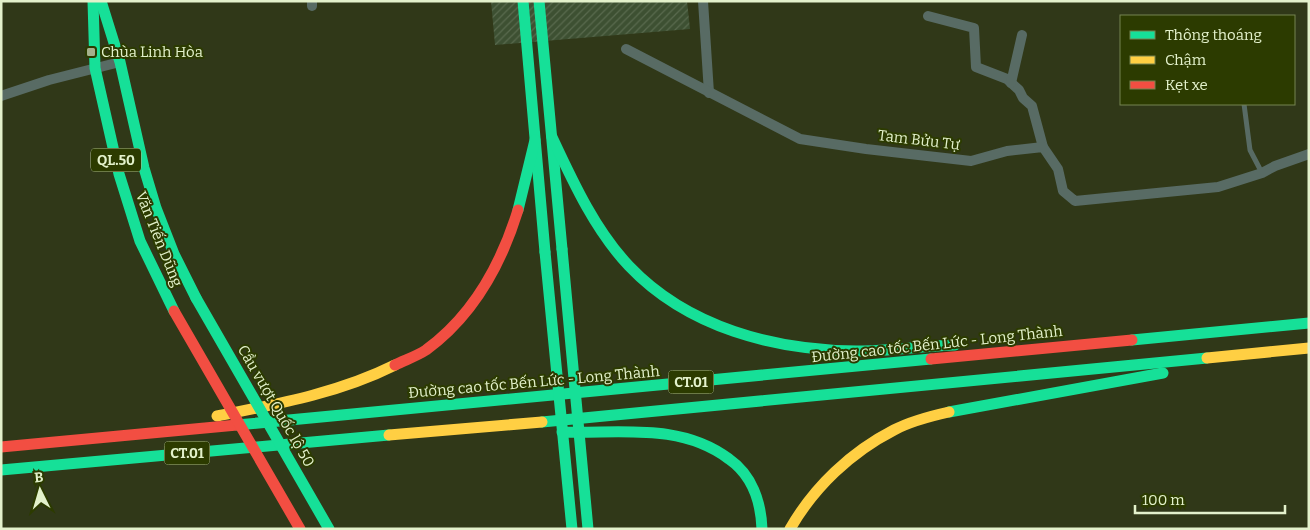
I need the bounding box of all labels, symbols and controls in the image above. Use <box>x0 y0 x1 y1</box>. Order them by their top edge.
legend <box>1120 15 1295 105</box>
text: Thông thoáng <box>1165 26 1262 44</box>
place label: Chùa Linh Hòa <box>101 43 203 61</box>
marker: Chùa Linh Hòa <box>85 46 97 58</box>
text: Chậm <box>1165 51 1207 69</box>
text: Kẹt xe <box>1165 76 1208 94</box>
street label: Tam Bửu Tự <box>877 126 962 154</box>
road number: QL.50 <box>91 148 141 172</box>
street label: Văn Tiến Dũng <box>132 189 186 289</box>
street label: Đường cao tốc Bến Lức - Long Thành <box>811 322 1064 366</box>
street label: Cầu vượt Quốc lộ 50 <box>234 342 318 470</box>
street label: Đường cao tốc Bến Lức - Long Thành <box>408 362 661 402</box>
road number: CT.01 <box>668 371 714 394</box>
road number: CT.01 <box>164 442 210 464</box>
north arrow <box>15 465 65 515</box>
text: B <box>34 469 44 486</box>
scale bar <box>1135 482 1285 514</box>
text: 100 m <box>1142 491 1185 509</box>

